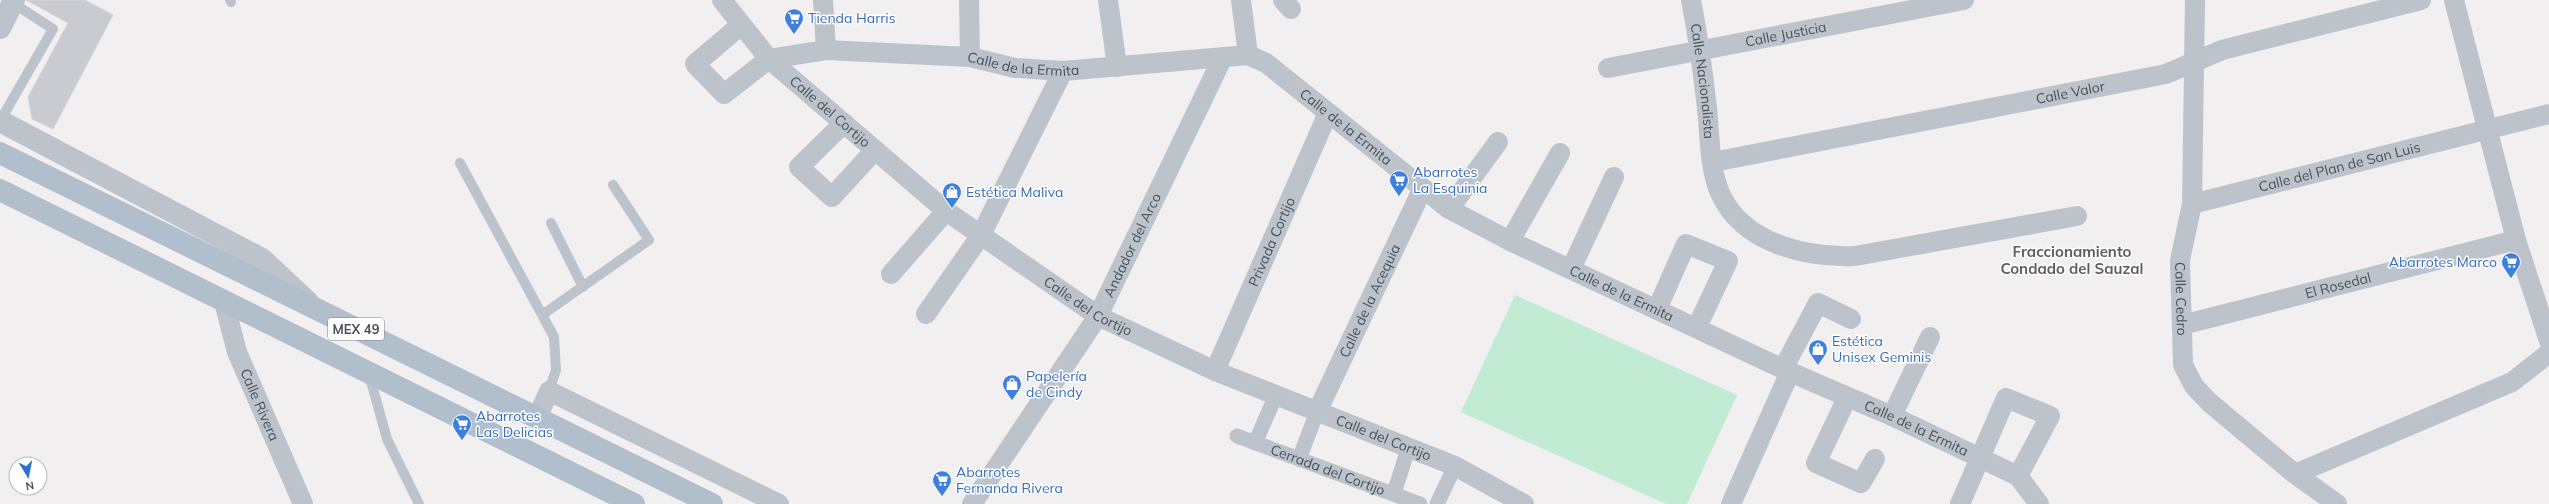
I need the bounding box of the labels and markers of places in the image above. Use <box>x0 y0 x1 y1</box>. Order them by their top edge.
supermarket icon: Tienda Harris <box>783 7 805 35</box>
place label: Tienda Harris <box>808 9 896 27</box>
place label: Abarrotes La Esquinia <box>1413 163 1488 197</box>
supermarket icon: Abarrotes La Esquinia <box>1388 169 1410 197</box>
shop icon: Estética Maliva <box>941 181 963 209</box>
place label: Estética Maliva <box>966 183 1063 201</box>
supermarket icon: Abarrotes Marco <box>2500 251 2522 279</box>
place label: Abarrotes Marco <box>2389 253 2497 271</box>
place label: Estética Unisex Geminis <box>1832 332 1931 366</box>
shop icon: Estética Unisex Geminis <box>1807 338 1829 366</box>
place label: Papelería de Cindy <box>1026 367 1087 401</box>
shop icon: Papelería de Cindy <box>1001 373 1023 401</box>
place label: Abarrotes Las Delicias <box>476 407 553 441</box>
supermarket icon: Abarrotes Las Delicias <box>451 413 473 441</box>
place label: Abarrotes Fernanda Rivera <box>956 463 1063 497</box>
supermarket icon: Abarrotes Fernanda Rivera <box>931 469 953 497</box>

